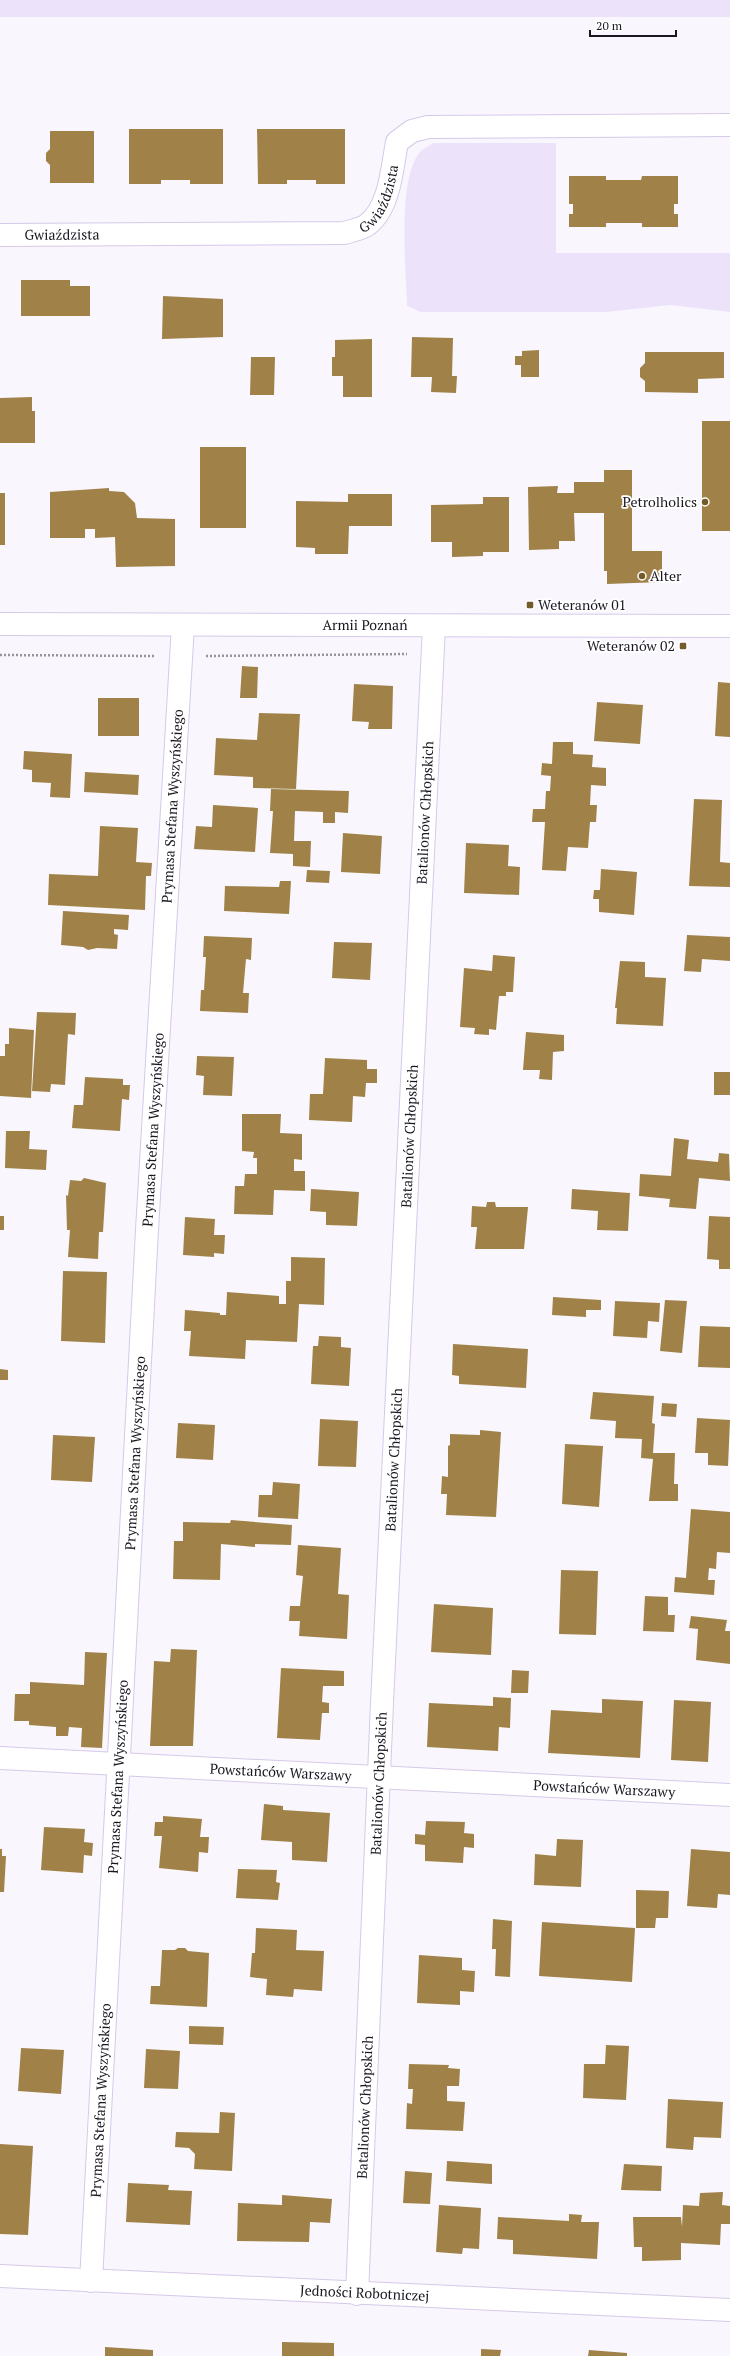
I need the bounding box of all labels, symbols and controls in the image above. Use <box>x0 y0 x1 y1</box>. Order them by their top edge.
scale bar <box>590 12 676 38</box>
text: 20 m <box>596 18 623 33</box>
street label: Gwiaździsta <box>356 163 402 237</box>
street label: Gwiaździsta <box>24 224 100 244</box>
place label: Petrolholics <box>623 492 697 511</box>
marker: Petrolholics <box>700 497 710 507</box>
place label: Alter <box>650 566 682 585</box>
marker: Alter <box>637 571 647 581</box>
place label: Weteranów 01 <box>538 595 626 614</box>
marker: Weteranów 01 <box>525 600 535 610</box>
street label: Armii Poznań <box>322 615 408 634</box>
place label: Weteranów 02 <box>587 636 675 655</box>
marker: Weteranów 02 <box>678 641 688 651</box>
street label: Prymasa Stefana Wyszyńskiego <box>156 708 187 904</box>
street label: Batalionów Chłopskich <box>412 740 437 885</box>
street label: Prymasa Stefana Wyszyńskiego <box>137 1032 168 1227</box>
street label: Batalionów Chłopskich <box>396 1064 422 1208</box>
street label: Prymasa Stefana Wyszyńskiego <box>120 1355 149 1551</box>
street label: Batalionów Chłopskich <box>380 1388 406 1532</box>
street label: Prymasa Stefana Wyszyńskiego <box>103 1679 132 1874</box>
street label: Batalionów Chłopskich <box>366 1711 391 1855</box>
street label: Powstańców Warszawy <box>209 1759 353 1785</box>
street label: Powstańców Warszawy <box>533 1775 677 1801</box>
street label: Prymasa Stefana Wyszyńskiego <box>85 2002 115 2198</box>
street label: Batalionów Chłopskich <box>352 2035 377 2179</box>
street label: Jedności Robotniczej <box>300 2280 430 2305</box>

